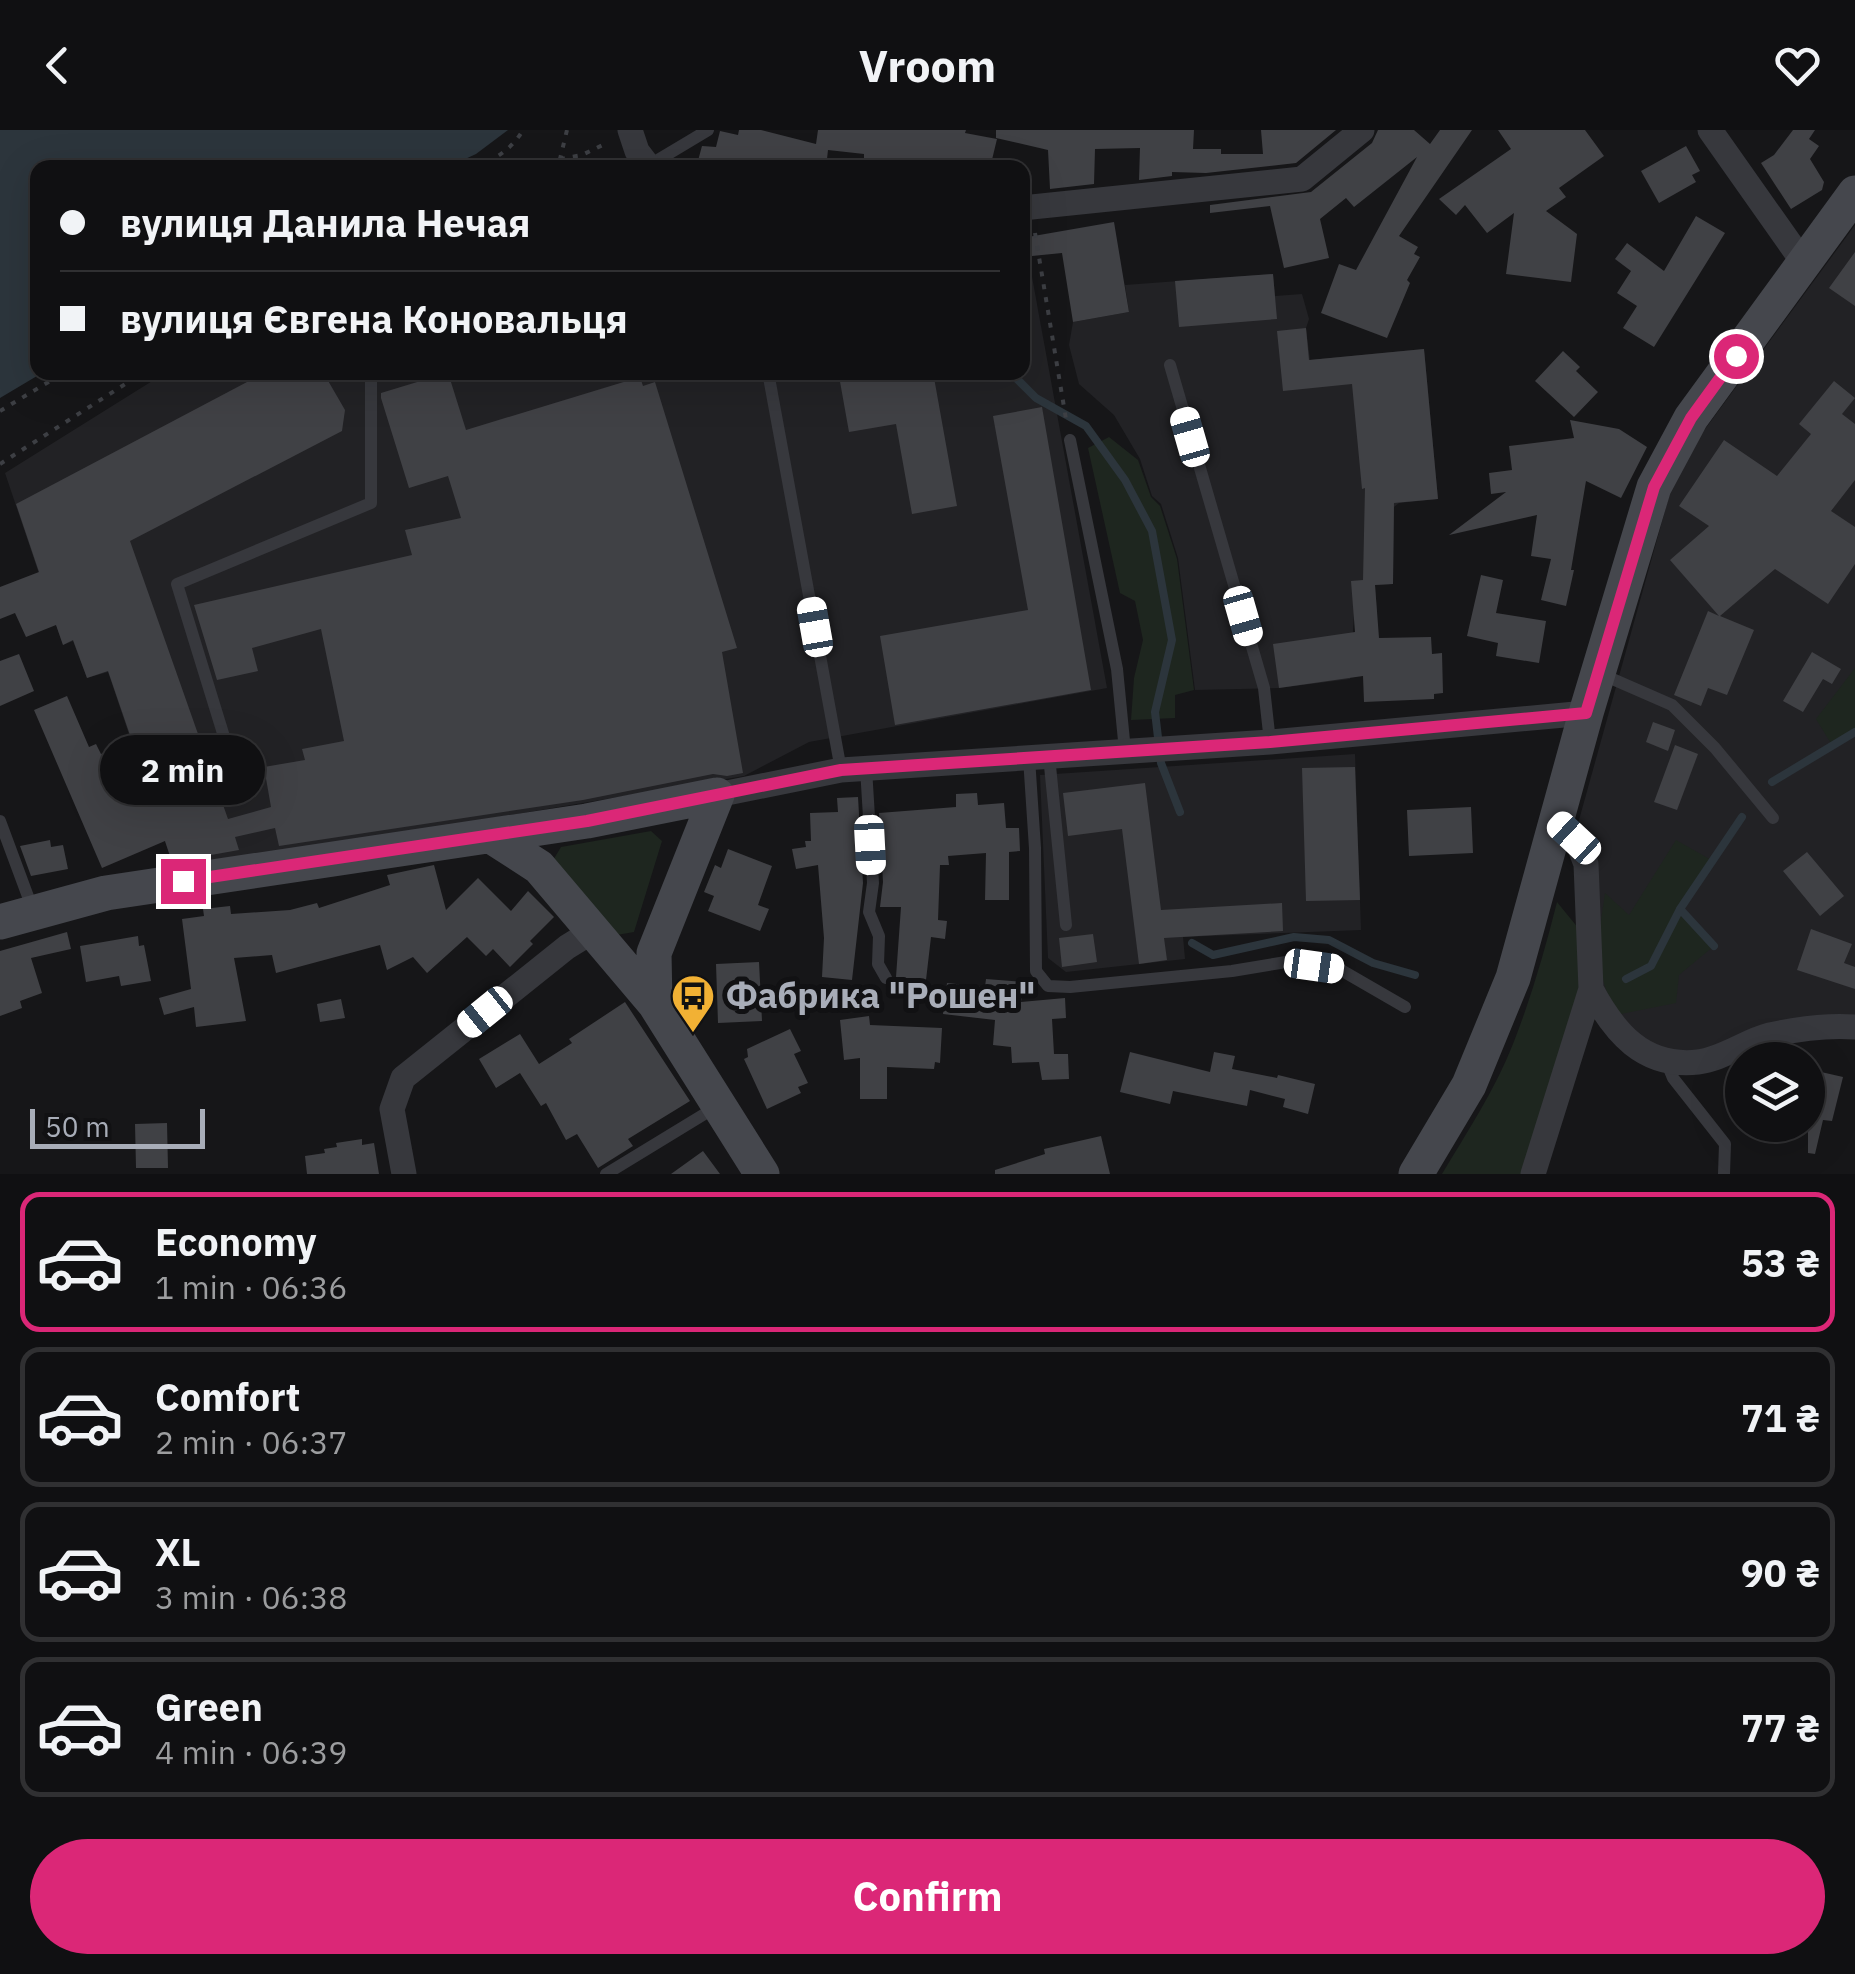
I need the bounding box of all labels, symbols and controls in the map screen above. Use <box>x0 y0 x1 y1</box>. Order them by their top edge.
text: Vroom <box>859 36 996 94</box>
icon: back <box>30 38 85 93</box>
icon: heart <box>1770 38 1825 93</box>
text: вулиця Данила Нечая <box>120 198 530 247</box>
text: вулиця Євгена Коновальця <box>120 294 628 343</box>
route start <box>1714 334 1759 379</box>
car <box>1167 404 1213 470</box>
car <box>1220 583 1266 649</box>
car <box>795 595 835 659</box>
callout: 2 min <box>100 736 266 806</box>
text: 2 min <box>141 749 224 791</box>
car <box>1542 807 1606 869</box>
car <box>853 814 887 876</box>
route end <box>161 859 206 904</box>
car <box>1282 947 1346 985</box>
place label: Фабрика "Рошен" <box>726 972 1036 1018</box>
bus stop icon: Фабрика "Рошен" <box>670 973 716 1034</box>
car <box>452 981 518 1043</box>
map controls <box>1725 1042 1825 1142</box>
button: layers <box>1725 1042 1825 1142</box>
scale bar <box>30 1104 205 1148</box>
text: 50 m <box>45 1108 110 1145</box>
icon: car <box>35 1217 125 1307</box>
text: Economy <box>155 1217 317 1266</box>
text: 53 ₴ <box>1741 1238 1820 1287</box>
text: 1 min · 06:36 <box>155 1266 348 1308</box>
icon: car <box>35 1372 125 1462</box>
text: Comfort <box>155 1372 300 1421</box>
text: 71 ₴ <box>1741 1393 1820 1442</box>
text: 2 min · 06:37 <box>155 1421 348 1463</box>
icon: car <box>35 1527 125 1617</box>
text: XL <box>155 1527 201 1576</box>
text: 90 ₴ <box>1741 1548 1820 1597</box>
text: 3 min · 06:38 <box>155 1576 348 1618</box>
icon: car <box>35 1682 125 1772</box>
text: Green <box>155 1682 263 1731</box>
text: 77 ₴ <box>1741 1703 1820 1752</box>
text: 4 min · 06:39 <box>155 1731 348 1773</box>
button: Confirm <box>30 1839 1825 1954</box>

